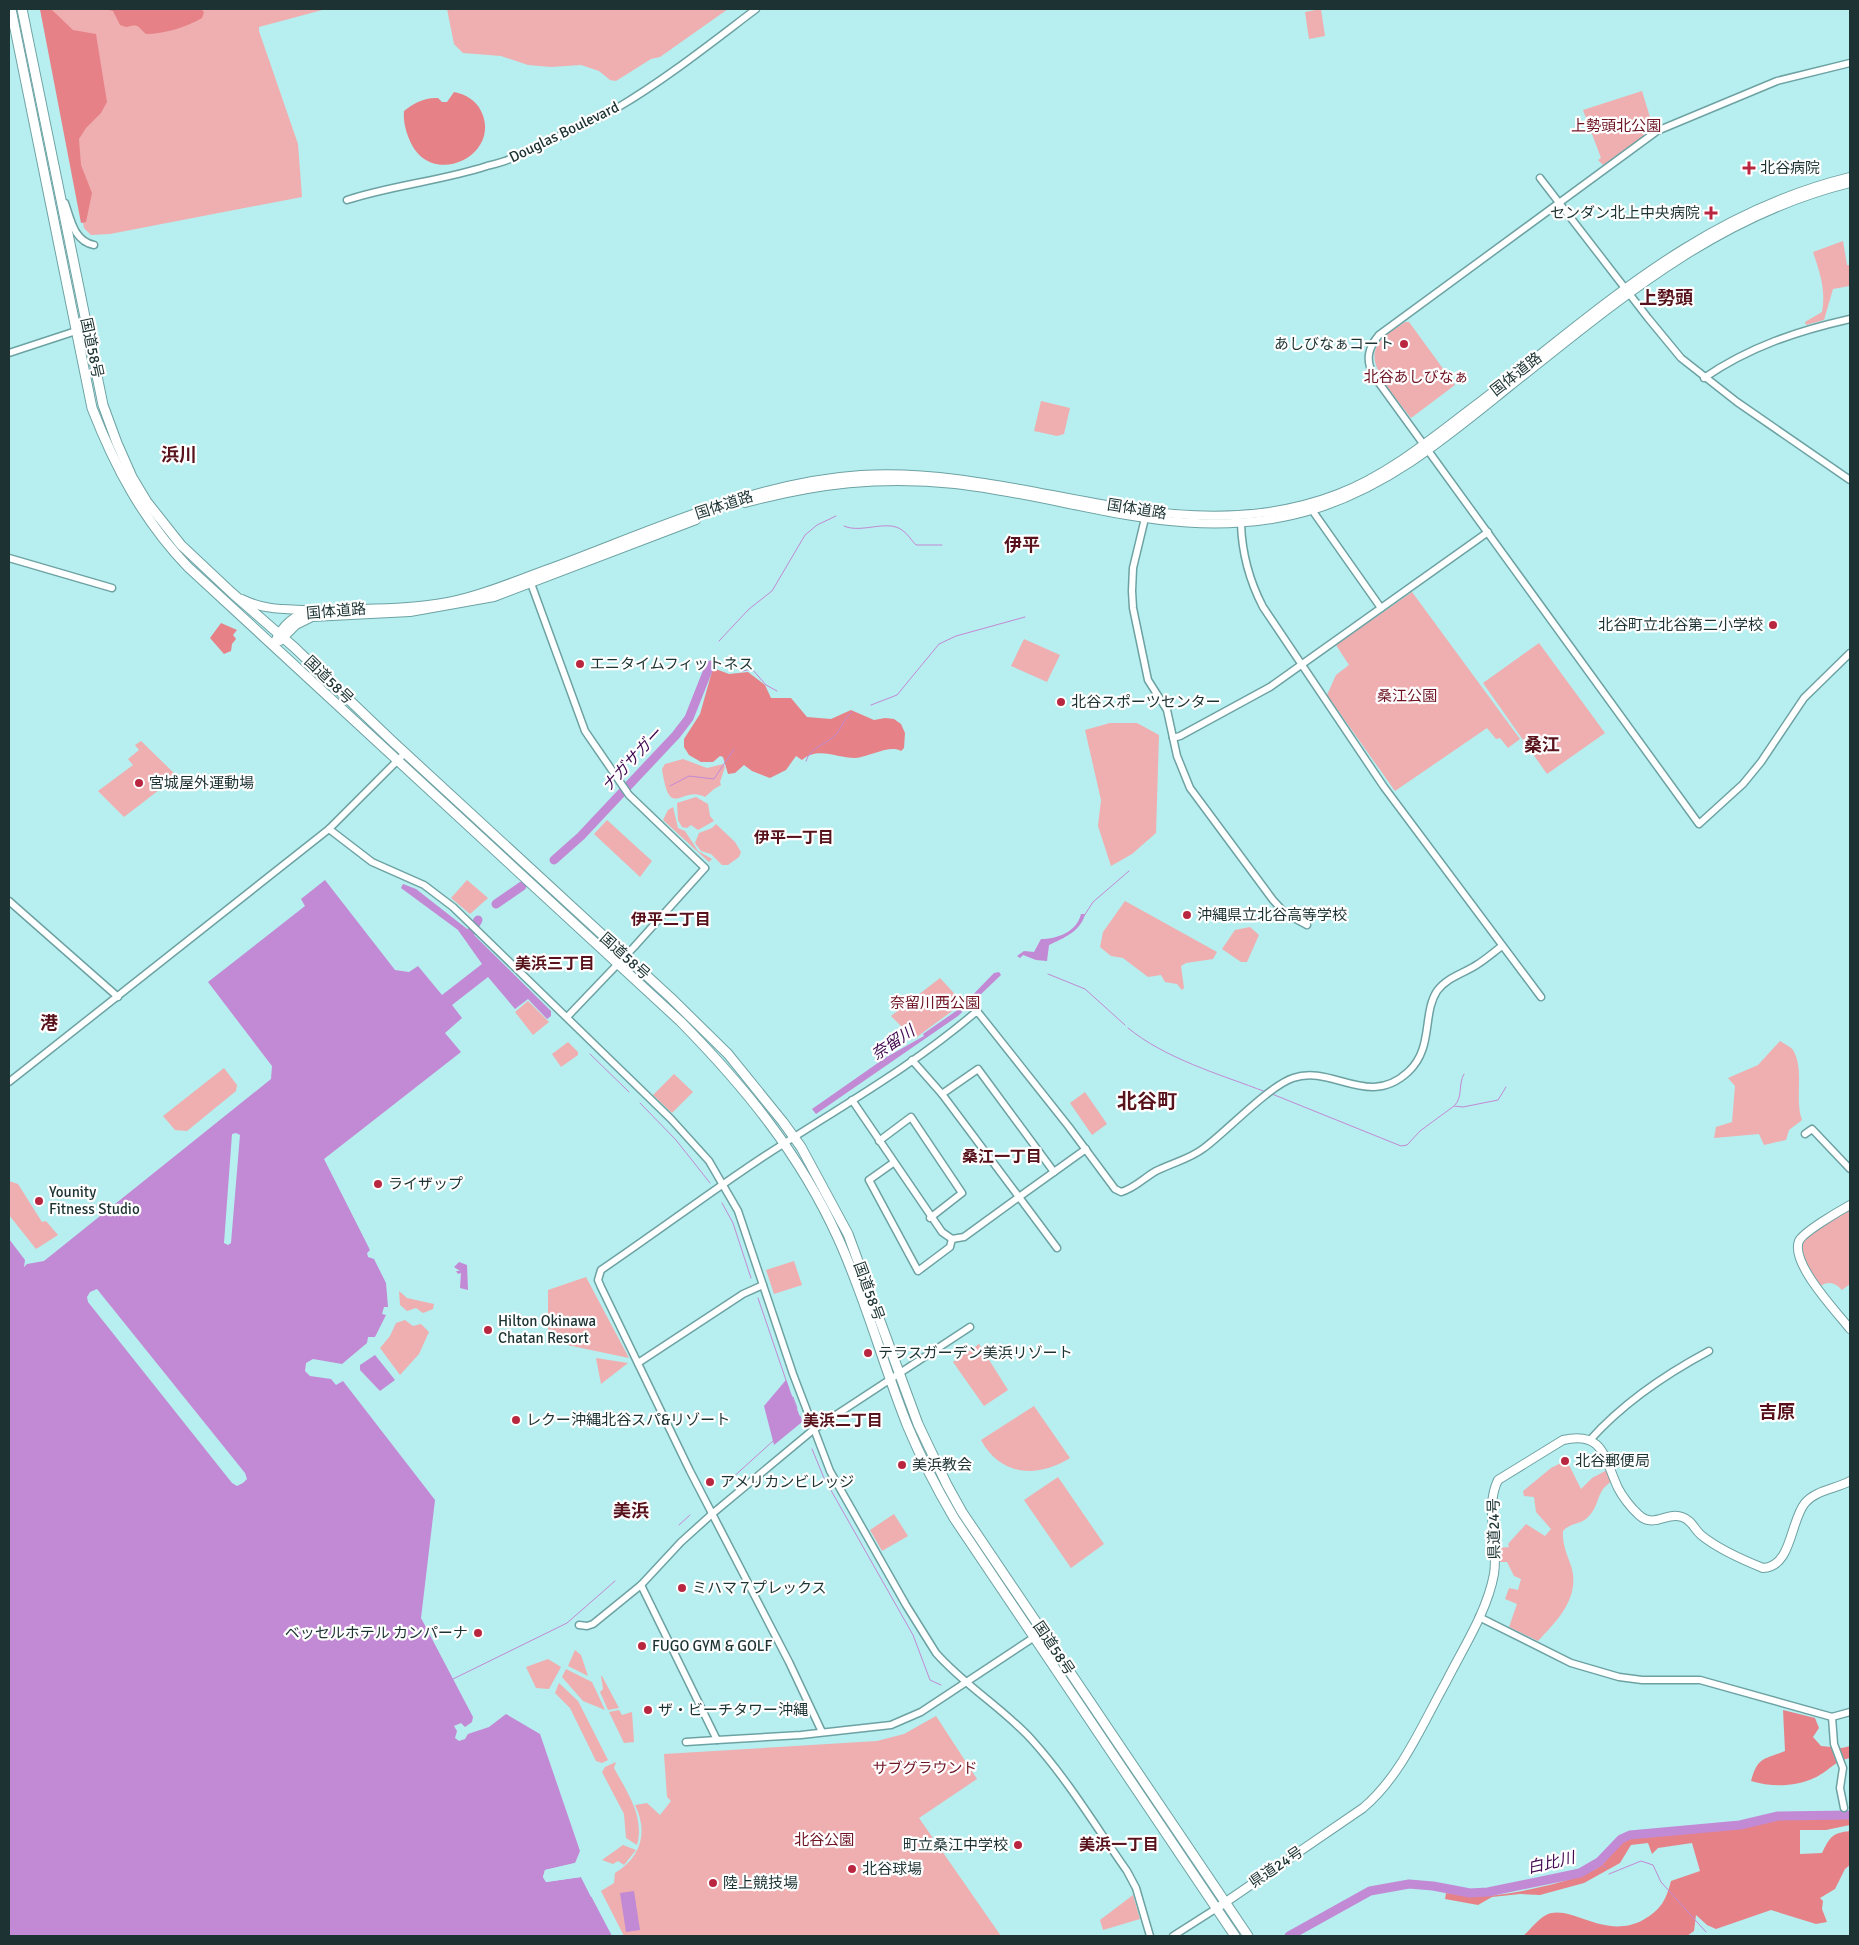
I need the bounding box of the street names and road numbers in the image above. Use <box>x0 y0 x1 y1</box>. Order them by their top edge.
street label: Douglas Boulevard <box>506 98 622 166</box>
street label: 国道58号 <box>77 316 107 380</box>
street label: 国体道路 <box>1487 348 1545 400</box>
street label: 国体道路 <box>693 487 755 523</box>
street label: 国体道路 <box>1106 495 1168 523</box>
street label: 国体道路 <box>305 599 367 623</box>
street label: 国道58号 <box>301 652 357 708</box>
street label: 国道58号 <box>596 929 654 983</box>
street label: 国道58号 <box>850 1259 888 1323</box>
street label: 県道24号 <box>1484 1498 1504 1560</box>
street label: 国道58号 <box>1029 1618 1079 1678</box>
street label: 県道24号 <box>1246 1842 1306 1892</box>

